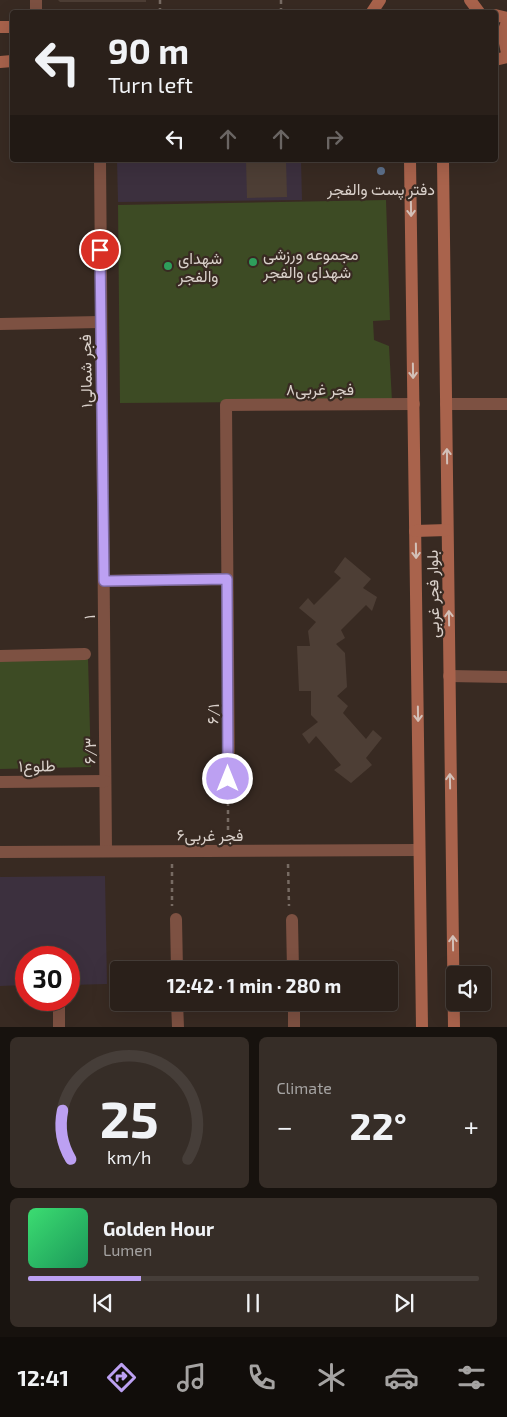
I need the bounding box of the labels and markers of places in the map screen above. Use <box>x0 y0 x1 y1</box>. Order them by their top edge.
marker: دفتر پست والفجر <box>375 165 387 177</box>
place label: دفتر پست والفجر <box>326 179 435 201</box>
pin <box>79 229 121 271</box>
place label: مجموعه ورزشی شهدای والفجر <box>262 244 359 283</box>
place label: شهدای والفجر <box>177 248 222 287</box>
marker: مجموعه ورزشی شهدای والفجر <box>247 256 259 268</box>
marker: شهدای والفجر <box>162 260 174 272</box>

